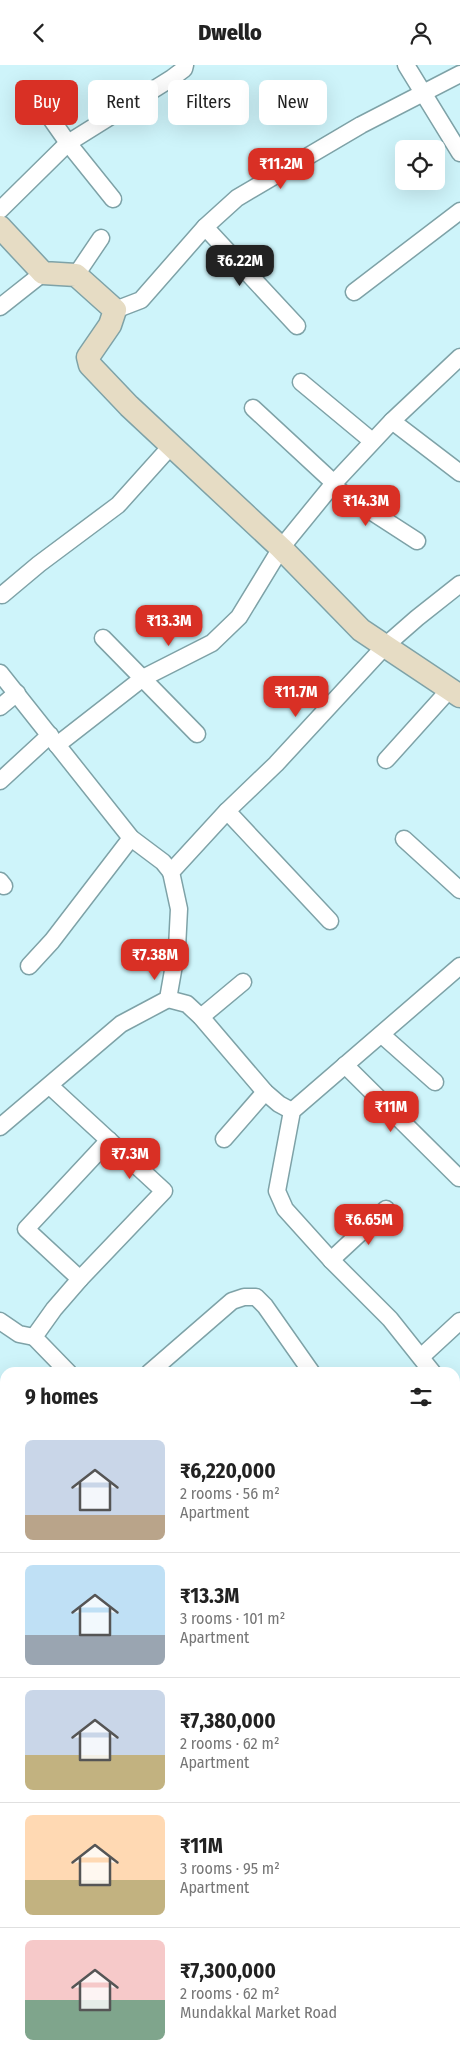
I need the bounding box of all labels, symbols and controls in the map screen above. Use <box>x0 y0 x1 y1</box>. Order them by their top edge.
icon: back <box>25 19 53 47</box>
text: Dwello <box>198 19 262 46</box>
icon: person <box>407 19 435 47</box>
chip: Buy <box>15 80 78 125</box>
chip: Rent <box>88 80 158 125</box>
chip: Filters <box>168 80 249 125</box>
chip: New <box>259 80 327 125</box>
map controls <box>395 140 445 190</box>
button: locate <box>395 140 445 190</box>
pin: ₹11.2M <box>240 147 322 190</box>
text: ₹11.2M <box>259 154 303 173</box>
pin: ₹6.22M <box>199 245 281 287</box>
text: ₹6.22M <box>217 251 263 270</box>
pin: ₹14.3M <box>325 485 407 527</box>
text: ₹14.3M <box>343 491 389 510</box>
pin: ₹13.3M <box>128 605 210 647</box>
text: ₹13.3M <box>146 611 192 630</box>
pin: ₹11.7M <box>255 675 337 718</box>
text: ₹11.7M <box>274 682 318 701</box>
pin: ₹7.38M <box>114 939 196 981</box>
text: ₹7.38M <box>132 945 178 964</box>
pin: ₹11M <box>361 1091 421 1133</box>
text: ₹11M <box>375 1097 407 1116</box>
pin: ₹7.3M <box>95 1137 165 1180</box>
text: ₹7.3M <box>111 1144 149 1163</box>
pin: ₹6.65M <box>328 1203 410 1246</box>
text: ₹6.65M <box>345 1210 393 1229</box>
icon: filters <box>407 1383 435 1411</box>
text: 9 homes <box>25 1384 98 1410</box>
text: ₹6,220,000 <box>180 1458 276 1484</box>
icon: home <box>65 1460 125 1520</box>
text: 2 rooms · 56 m² <box>180 1484 280 1503</box>
text: Apartment <box>180 1503 249 1522</box>
text: ₹13.3M <box>180 1583 239 1609</box>
icon: home <box>65 1585 125 1645</box>
text: 3 rooms · 101 m² <box>180 1609 285 1628</box>
text: Apartment <box>180 1628 249 1647</box>
text: ₹7,380,000 <box>180 1708 276 1734</box>
icon: home <box>65 1710 125 1770</box>
text: 2 rooms · 62 m² <box>180 1734 279 1753</box>
text: Apartment <box>180 1753 249 1772</box>
text: ₹11M <box>180 1833 223 1859</box>
icon: home <box>65 1835 125 1895</box>
text: 3 rooms · 95 m² <box>180 1859 280 1878</box>
text: Apartment <box>180 1878 249 1897</box>
text: ₹7,300,000 <box>180 1958 276 1984</box>
icon: home <box>65 1960 125 2020</box>
text: 2 rooms · 62 m² <box>180 1984 279 2003</box>
text: Mundakkal Market Road <box>180 2003 337 2022</box>

